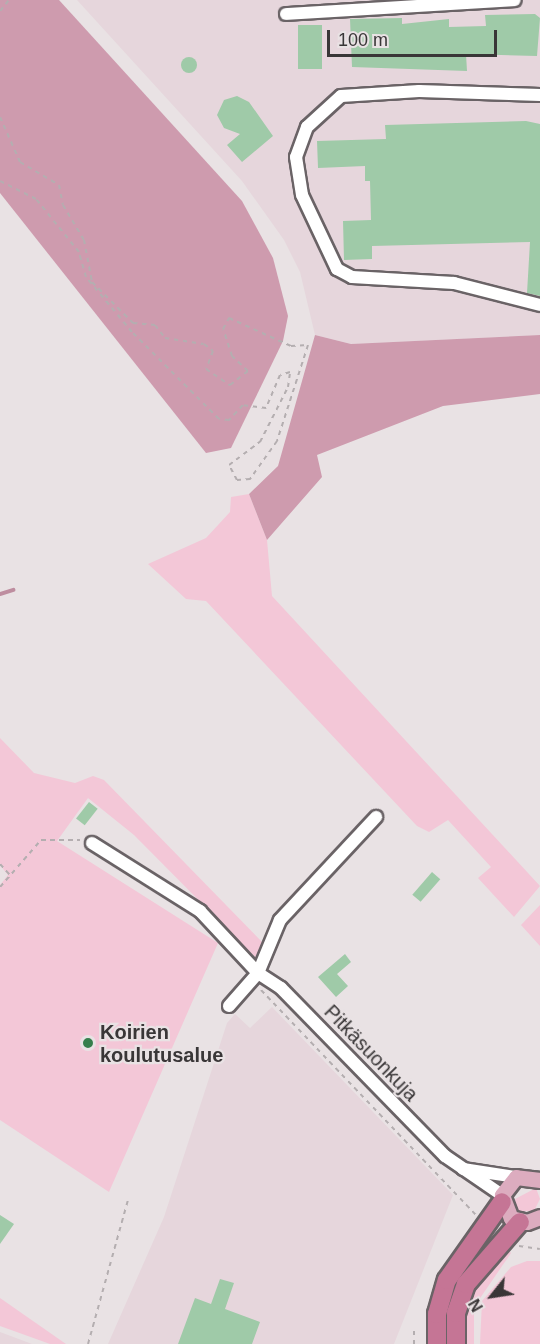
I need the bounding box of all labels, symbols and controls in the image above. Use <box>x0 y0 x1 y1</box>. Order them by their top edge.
scale bar <box>330 18 500 56</box>
text: 100 m <box>338 30 388 50</box>
street label: Pitkäsuonkuja <box>319 1000 423 1106</box>
place label: Koirien koulutusalue <box>100 1020 223 1067</box>
marker: Koirien koulutusalue <box>81 1036 95 1050</box>
north arrow <box>462 1266 522 1326</box>
text: N <box>466 1296 486 1315</box>

